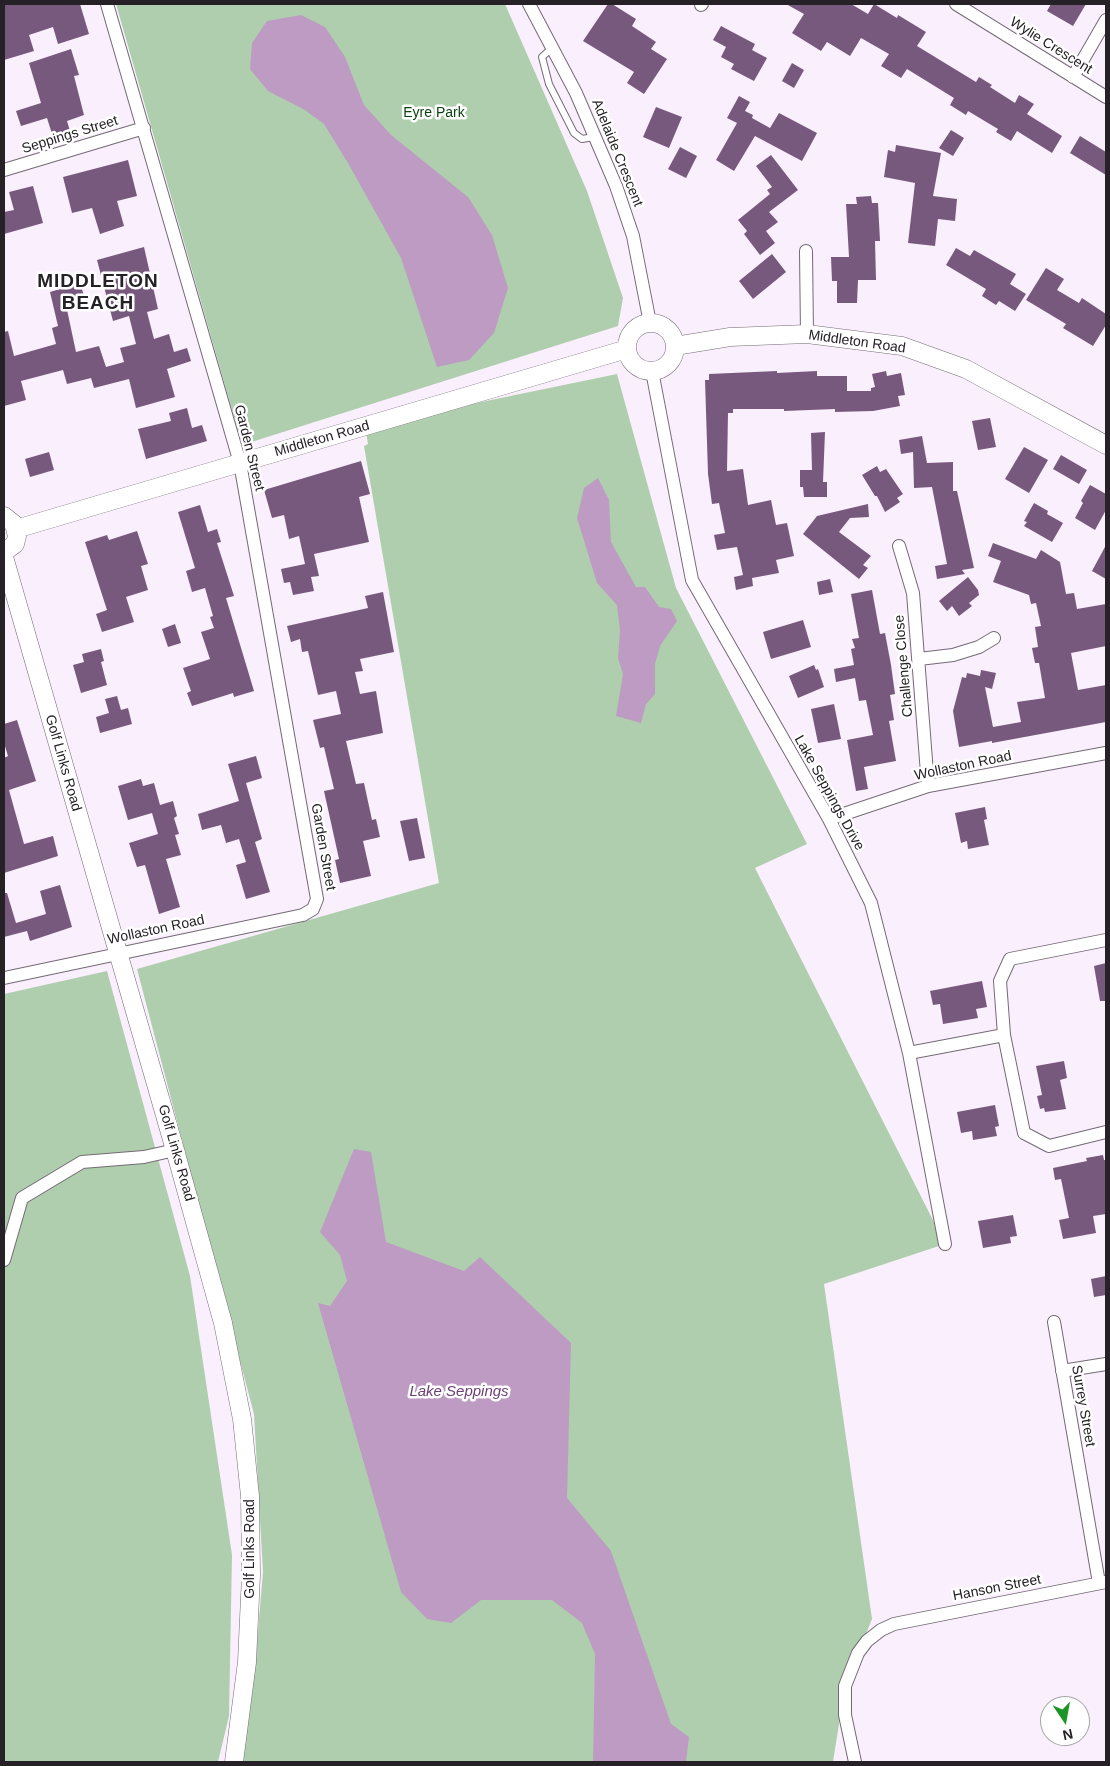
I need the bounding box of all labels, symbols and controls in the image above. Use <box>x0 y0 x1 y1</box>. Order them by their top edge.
street label: Wylie Crescent <box>1007 14 1095 78</box>
street label: Adelaide Crescent <box>588 97 646 209</box>
park label: Eyre Park <box>403 105 465 121</box>
street label: Seppings Street <box>20 112 120 158</box>
district label: MIDDLETON BEACH <box>36 271 160 315</box>
street label: Middleton Road <box>807 327 907 357</box>
street label: Garden Street <box>230 403 268 493</box>
street label: Middleton Road <box>273 417 371 461</box>
street label: Challenge Close <box>891 614 917 718</box>
street label: Golf Links Road <box>41 713 85 813</box>
street label: Lake Seppings Drive <box>790 732 868 854</box>
street label: Wollaston Road <box>913 748 1013 784</box>
street label: Garden Street <box>307 802 339 892</box>
street label: Wollaston Road <box>106 912 206 948</box>
street label: Golf Links Road <box>154 1103 198 1203</box>
street label: Surrey Street <box>1068 1364 1098 1448</box>
water label: Lake Seppings <box>409 1383 509 1401</box>
street label: Golf Links Road <box>242 1499 258 1599</box>
street label: Hanson Street <box>951 1571 1043 1605</box>
north arrow <box>1040 1696 1090 1746</box>
text: N <box>1061 1726 1075 1744</box>

